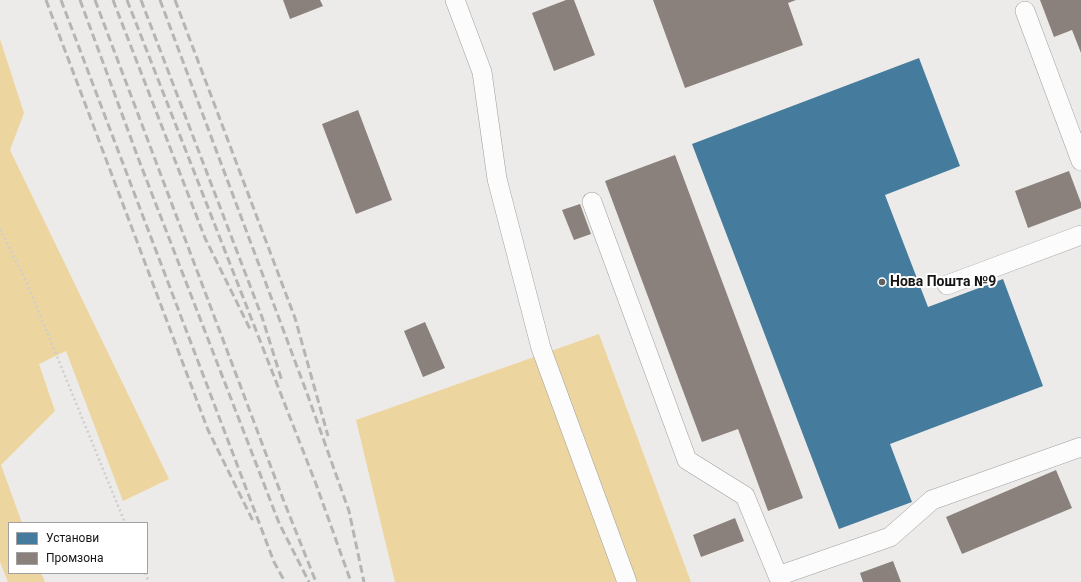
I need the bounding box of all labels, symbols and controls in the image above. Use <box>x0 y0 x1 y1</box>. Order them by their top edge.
place label: Нова Пошта №9 <box>890 274 996 290</box>
marker: Нова Пошта №9 <box>877 277 887 287</box>
legend <box>8 522 148 574</box>
text: Установи <box>46 531 99 545</box>
text: Промзона <box>46 551 103 565</box>

